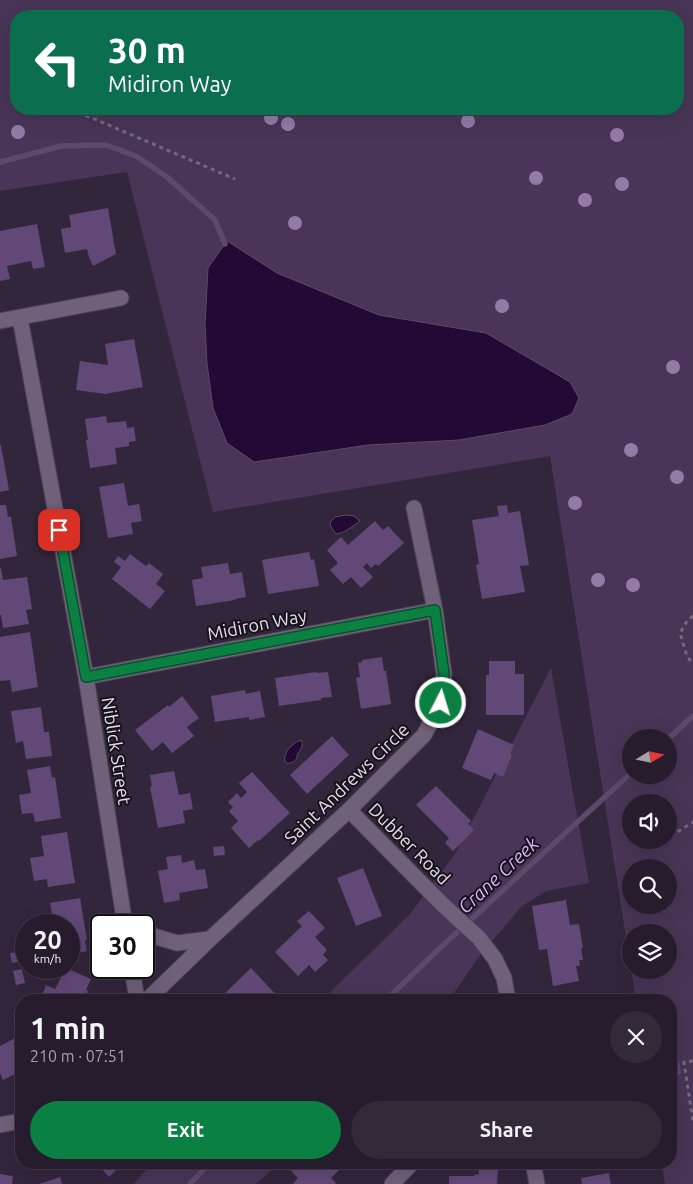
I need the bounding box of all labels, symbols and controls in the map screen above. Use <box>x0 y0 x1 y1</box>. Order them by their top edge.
icon: left <box>25 30 90 95</box>
text: 30 m <box>108 30 186 70</box>
text: Midiron Way <box>108 71 231 96</box>
pin <box>38 509 80 551</box>
icon: arrive <box>45 516 73 544</box>
street label: Midiron Way <box>205 605 309 643</box>
position arrow <box>414 676 466 728</box>
street label: Niblick Street <box>99 696 135 806</box>
street label: Saint Andrews Circle <box>280 719 413 848</box>
north arrow <box>622 729 678 784</box>
map controls <box>622 729 677 979</box>
button: sound <box>622 794 677 849</box>
street label: Dubber Road <box>365 799 454 888</box>
water label: Crane Creek <box>453 832 543 918</box>
button: search <box>622 859 677 914</box>
speed limit sign: 30 <box>90 914 155 979</box>
button: layers <box>622 924 677 979</box>
text: 20 <box>33 926 62 954</box>
text: km/h <box>34 952 61 965</box>
text: 1 min <box>30 1011 106 1045</box>
button: close <box>610 1011 662 1063</box>
text: 210 m · 07:51 <box>30 1047 126 1065</box>
button: Exit <box>30 1101 341 1159</box>
button: Share <box>351 1101 662 1159</box>

